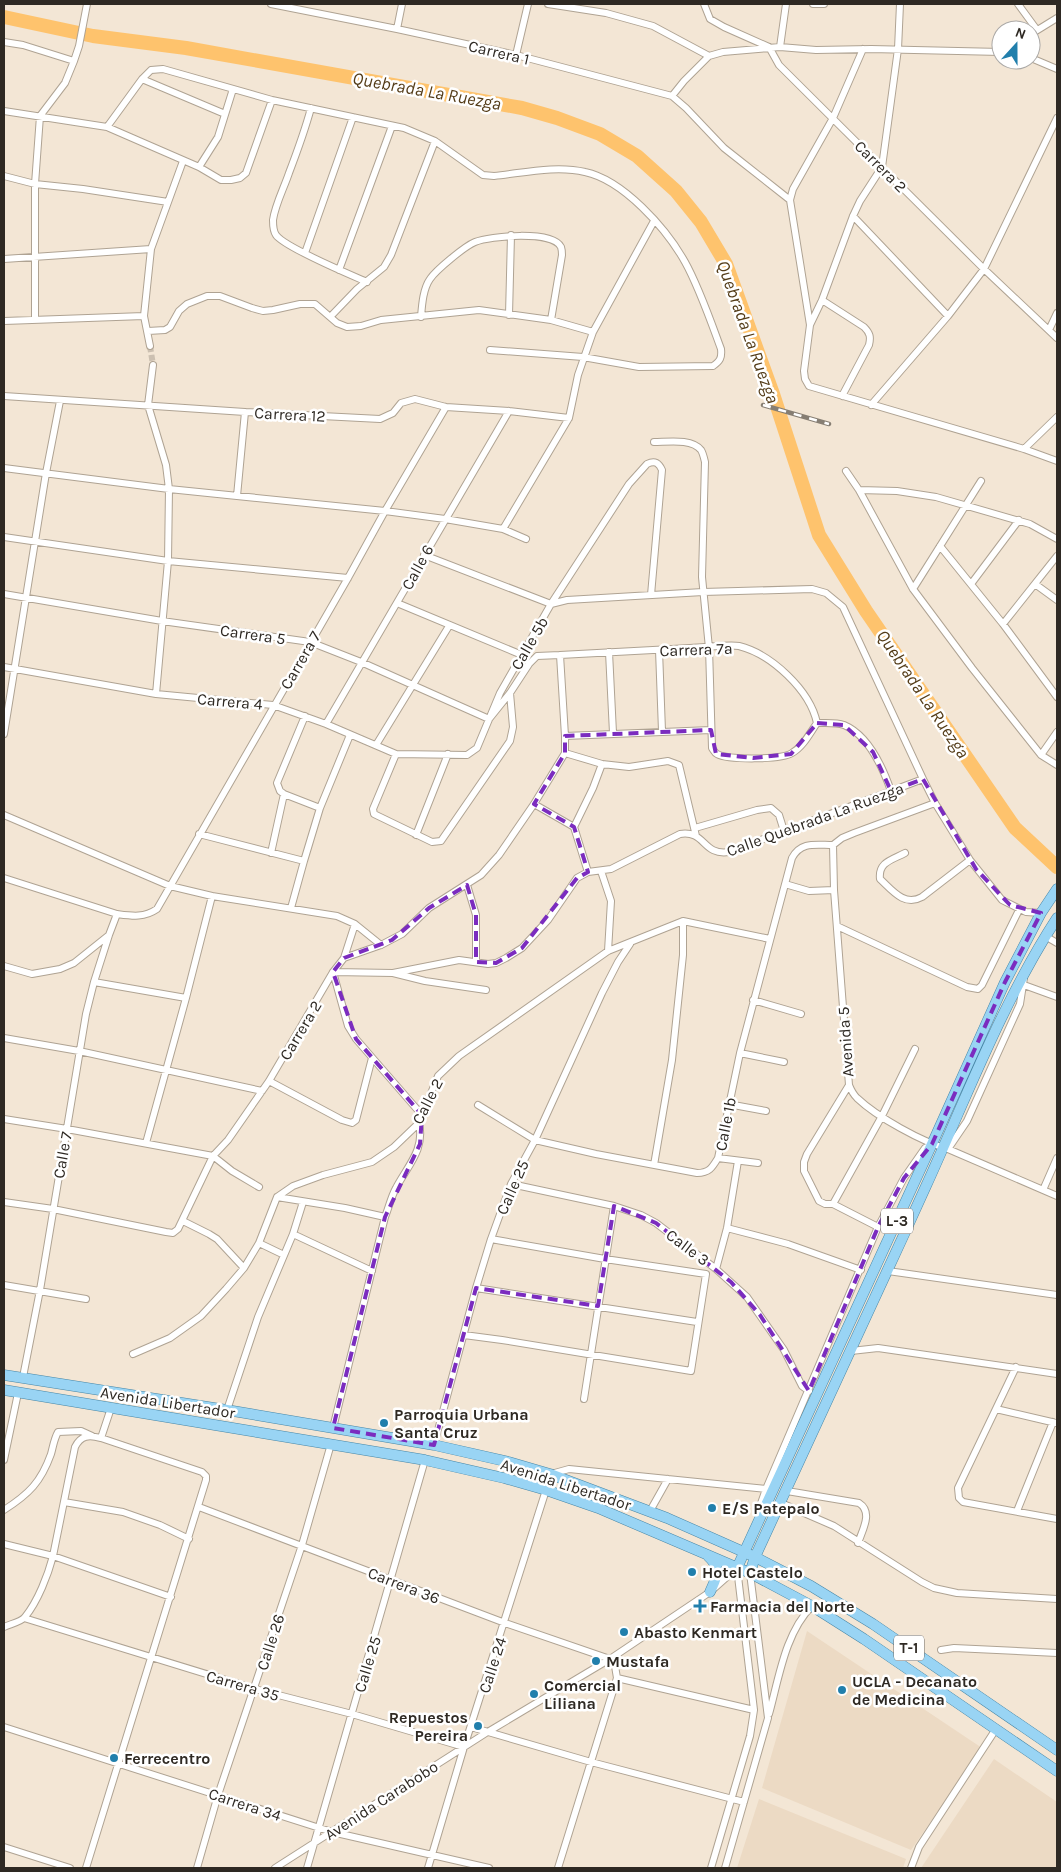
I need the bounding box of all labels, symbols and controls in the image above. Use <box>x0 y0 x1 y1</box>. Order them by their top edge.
north arrow <box>991 20 1041 70</box>
text: N <box>1013 24 1028 43</box>
street label: Carrera 1 <box>466 36 531 69</box>
water label: Quebrada La Ruezga <box>351 67 503 115</box>
street label: Carrera 2 <box>851 136 911 196</box>
water label: Quebrada La Ruezga <box>712 258 784 406</box>
street label: Carrera 12 <box>254 403 326 426</box>
street label: Calle 6 <box>397 541 438 593</box>
street label: Calle 5b <box>507 613 552 673</box>
street label: Carrera 5 <box>219 621 287 648</box>
water label: Quebrada La Ruezga <box>872 625 974 763</box>
street label: Carrera 7 <box>276 627 325 693</box>
street label: Carrera 7a <box>659 639 733 660</box>
street label: Carrera 4 <box>196 689 264 714</box>
street label: Calle Quebrada La Ruezga <box>724 779 906 860</box>
street label: Carrera 2 <box>275 997 326 1063</box>
street label: Avenida 5 <box>834 1006 857 1078</box>
street label: Calle 2 <box>408 1075 447 1127</box>
street label: Calle 1b <box>711 1096 740 1153</box>
street label: Calle 7 <box>49 1130 76 1180</box>
street label: Calle 25 <box>492 1157 533 1218</box>
road number: L-3 <box>881 1208 913 1234</box>
street label: Calle 3 <box>662 1225 713 1270</box>
street label: Avenida Libertador <box>99 1382 237 1423</box>
place label: Parroquia Urbana Santa Cruz <box>394 1405 529 1442</box>
marker: Parroquia Urbana Santa Cruz <box>378 1417 390 1429</box>
street label: Avenida Libertador <box>498 1454 634 1515</box>
place label: E/S Patepalo <box>722 1499 820 1518</box>
marker: E/S Patepalo <box>706 1502 718 1514</box>
street label: Carrera 36 <box>365 1563 442 1608</box>
place label: Hotel Castelo <box>702 1563 803 1582</box>
marker: Hotel Castelo <box>686 1566 698 1578</box>
place label: Farmacia del Norte <box>710 1597 855 1616</box>
marker: Farmacia del Norte <box>694 1600 706 1612</box>
street label: Calle 26 <box>252 1612 288 1673</box>
place label: Abasto Kenmart <box>634 1623 757 1642</box>
marker: Abasto Kenmart <box>618 1626 630 1638</box>
street label: Calle 25 <box>350 1634 385 1695</box>
street label: Calle 24 <box>475 1635 510 1696</box>
road number: T-1 <box>894 1636 924 1660</box>
place label: Mustafa <box>606 1652 669 1671</box>
marker: Mustafa <box>590 1655 602 1667</box>
street label: Carrera 35 <box>204 1666 282 1705</box>
place label: UCLA - Decanato de Medicina <box>852 1672 977 1709</box>
place label: Comercial Liliana <box>544 1676 621 1713</box>
marker: UCLA - Decanato de Medicina <box>836 1684 848 1696</box>
marker: Comercial Liliana <box>528 1688 540 1700</box>
place label: Repuestos Pereira <box>389 1708 468 1745</box>
marker: Repuestos Pereira <box>472 1720 484 1732</box>
place label: Ferrecentro <box>124 1749 210 1768</box>
marker: Ferrecentro <box>108 1752 120 1764</box>
street label: Avenida Carabobo <box>321 1757 441 1844</box>
street label: Carrera 34 <box>206 1784 284 1825</box>

